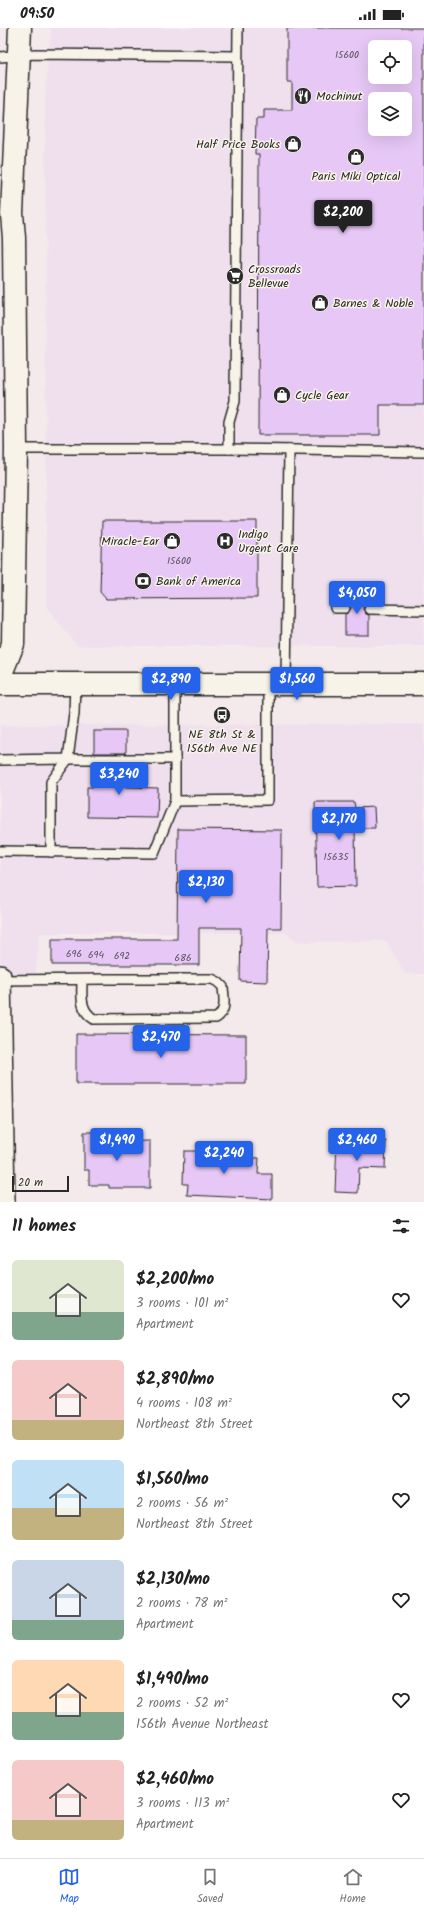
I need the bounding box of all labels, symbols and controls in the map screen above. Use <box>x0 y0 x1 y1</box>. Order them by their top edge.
text: 09:50 <box>20 2 54 26</box>
map controls <box>368 40 412 136</box>
button: locate <box>368 40 412 84</box>
house number: 15600 <box>335 47 359 63</box>
restaurant icon: Mochinut <box>293 86 313 106</box>
place label: Mochinut <box>316 87 363 106</box>
button: layers <box>368 92 412 136</box>
shop icon: Half Price Books <box>283 134 303 154</box>
place label: Half Price Books <box>196 135 280 154</box>
shop icon: Paris Miki Optical <box>346 147 366 167</box>
place label: Paris Miki Optical <box>311 167 401 186</box>
pin: $2,200 <box>310 200 376 234</box>
text: $2,200 <box>323 202 363 223</box>
place label: Crossroads Bellevue <box>248 260 301 293</box>
supermarket icon: Crossroads Bellevue <box>225 266 245 286</box>
shop icon: Barnes & Noble <box>310 293 330 313</box>
place label: Barnes & Noble <box>333 294 414 313</box>
shop icon: Cycle Gear <box>272 385 292 405</box>
place label: Cycle Gear <box>295 386 350 405</box>
place label: Indigo Urgent Care <box>238 525 299 558</box>
shop icon: Miracle-Ear <box>162 531 182 551</box>
hospital icon: Indigo Urgent Care <box>215 531 235 551</box>
place label: Miracle-Ear <box>101 532 160 551</box>
house number: 15600 <box>167 553 191 569</box>
bank icon: Bank of America <box>133 571 153 591</box>
place label: Bank of America <box>156 572 241 591</box>
pin: $4,050 <box>324 581 390 615</box>
text: $4,050 <box>338 583 376 604</box>
pin: $2,890 <box>138 667 204 701</box>
pin: $1,560 <box>264 667 330 701</box>
text: $2,890 <box>151 669 191 690</box>
text: $1,560 <box>279 669 315 690</box>
bus stop icon: NE 8th St & 156th Ave NE <box>212 705 232 725</box>
place label: NE 8th St & 156th Ave NE <box>187 725 258 758</box>
pin: $3,240 <box>86 762 152 796</box>
text: $3,240 <box>99 764 139 785</box>
pin: $2,170 <box>306 807 372 841</box>
text: $2,170 <box>321 809 357 830</box>
house number: 15635 <box>323 849 349 865</box>
pin: $2,130 <box>173 870 239 904</box>
text: $2,130 <box>188 872 224 893</box>
house number: 696 <box>66 946 82 962</box>
house number: 694 <box>88 947 104 963</box>
house number: 692 <box>114 948 130 964</box>
house number: 686 <box>174 950 192 966</box>
pin: $2,470 <box>128 1025 194 1059</box>
text: $2,470 <box>142 1027 180 1048</box>
pin: $1,490 <box>84 1128 150 1162</box>
pin: $2,460 <box>324 1128 390 1162</box>
text: $1,490 <box>99 1130 135 1151</box>
text: $2,460 <box>337 1130 377 1151</box>
pin: $2,240 <box>191 1141 257 1175</box>
text: $2,240 <box>204 1143 244 1164</box>
scale bar <box>12 1174 69 1193</box>
text: 20 m <box>18 1174 43 1192</box>
text: 11 homes <box>12 1213 76 1240</box>
icon: filters <box>390 1215 412 1237</box>
text: $2,200/mo <box>136 1266 214 1293</box>
icon: home <box>44 1276 92 1324</box>
icon: heart <box>390 1289 412 1311</box>
text: 3 rooms · 101 m² <box>136 1293 228 1314</box>
text: Apartment <box>136 1314 194 1335</box>
text: $2,890/mo <box>136 1366 214 1393</box>
icon: home <box>44 1376 92 1424</box>
icon: heart <box>390 1389 412 1411</box>
text: 4 rooms · 108 m² <box>136 1393 232 1414</box>
text: Northeast 8th Street <box>136 1414 253 1435</box>
text: $1,560/mo <box>136 1466 209 1493</box>
icon: home <box>44 1476 92 1524</box>
icon: heart <box>390 1489 412 1511</box>
text: 2 rooms · 56 m² <box>136 1493 228 1514</box>
text: Northeast 8th Street <box>136 1514 253 1535</box>
text: $2,130/mo <box>136 1566 210 1593</box>
icon: home <box>44 1576 92 1624</box>
icon: heart <box>390 1589 412 1611</box>
text: 2 rooms · 78 m² <box>136 1593 228 1614</box>
text: Apartment <box>136 1614 194 1635</box>
text: $1,490/mo <box>136 1666 209 1693</box>
icon: home <box>44 1676 92 1724</box>
icon: heart <box>390 1689 412 1711</box>
text: 2 rooms · 52 m² <box>136 1693 228 1714</box>
text: 156th Avenue Northeast <box>136 1714 269 1735</box>
text: $2,460/mo <box>136 1766 214 1793</box>
icon: home <box>44 1776 92 1824</box>
icon: heart <box>390 1789 412 1811</box>
text: 3 rooms · 113 m² <box>136 1793 229 1814</box>
text: Apartment <box>136 1814 194 1835</box>
tab: Map <box>58 1866 80 1908</box>
tab: Saved <box>197 1866 223 1908</box>
tab: Home <box>340 1866 366 1908</box>

